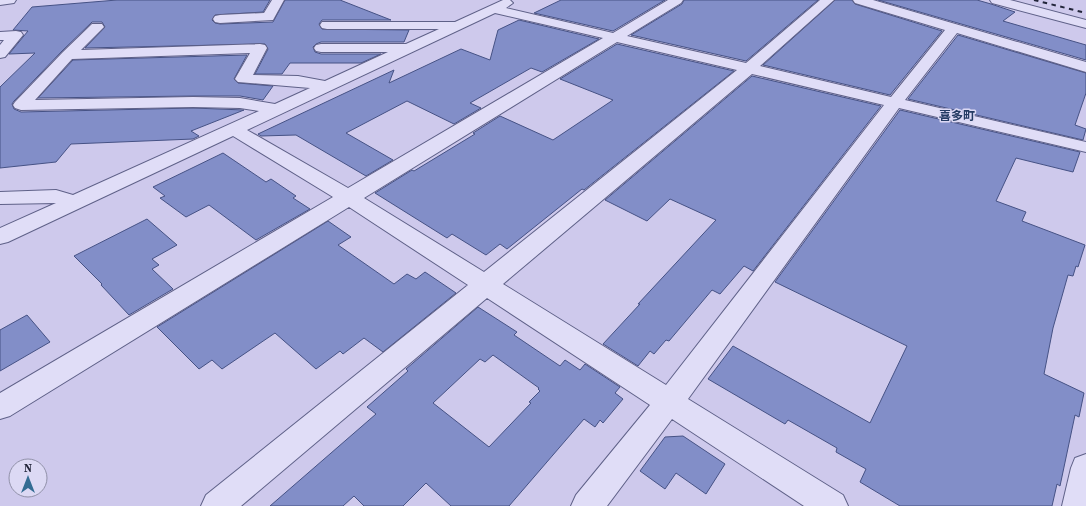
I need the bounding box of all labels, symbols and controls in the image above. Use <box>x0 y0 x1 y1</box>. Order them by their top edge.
district label: 喜多町 <box>939 108 975 124</box>
north arrow <box>8 458 48 498</box>
text: N <box>24 461 32 476</box>

